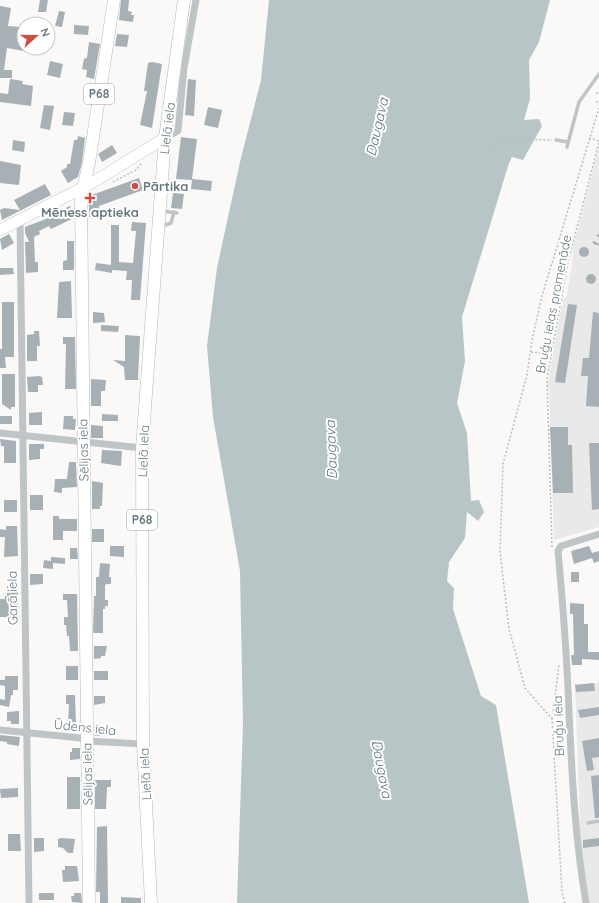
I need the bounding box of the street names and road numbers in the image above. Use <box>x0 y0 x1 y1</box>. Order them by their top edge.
road number: P68 <box>84 84 114 104</box>
street label: Lielā iela <box>156 101 178 155</box>
street label: Bruģu ielas promenāde <box>532 233 574 375</box>
street label: Sēlijas iela <box>74 419 92 481</box>
street label: Lielā iela <box>134 425 152 477</box>
road number: P68 <box>127 510 157 530</box>
street label: Garā iela <box>4 571 20 625</box>
street label: Bruģu iela <box>549 695 567 757</box>
street label: Ūdens iela <box>53 716 117 738</box>
street label: Sēlijas iela <box>78 743 96 805</box>
street label: Lielā iela <box>136 747 154 801</box>

